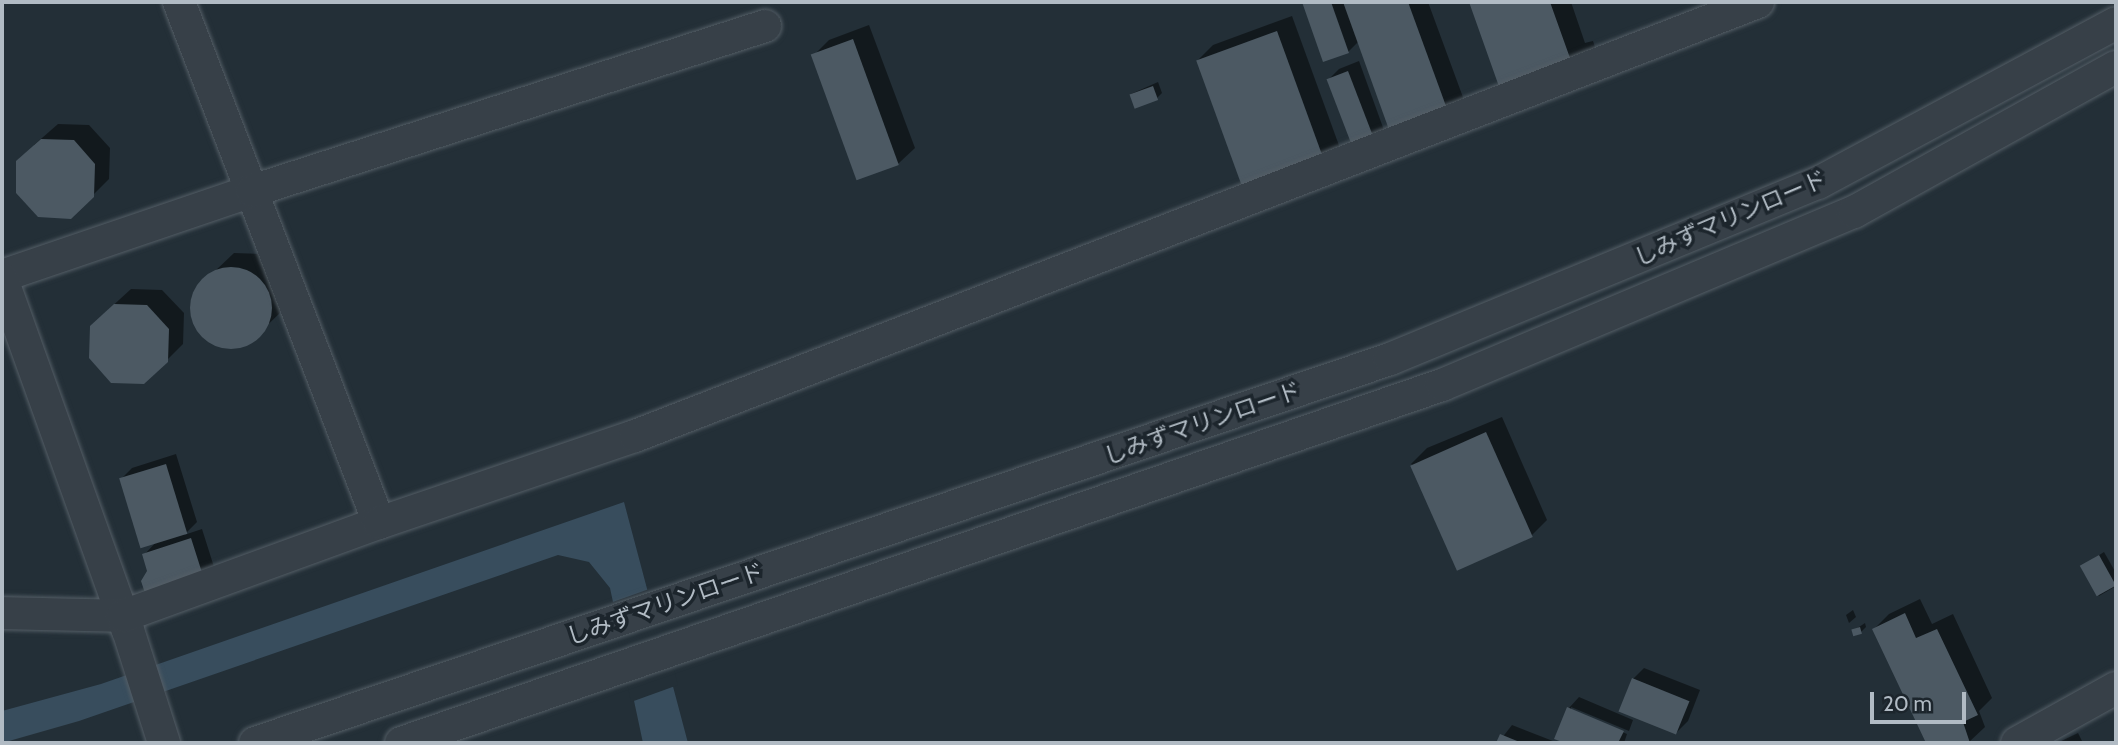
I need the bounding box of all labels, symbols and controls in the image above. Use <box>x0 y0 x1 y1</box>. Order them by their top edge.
street label: しみずマリンロード <box>1629 165 1831 271</box>
street label: しみずマリンロード <box>1100 376 1304 470</box>
street label: しみずマリンロード <box>563 557 767 651</box>
scale bar <box>1873 678 1969 722</box>
text: 20 m <box>1883 691 1932 716</box>

